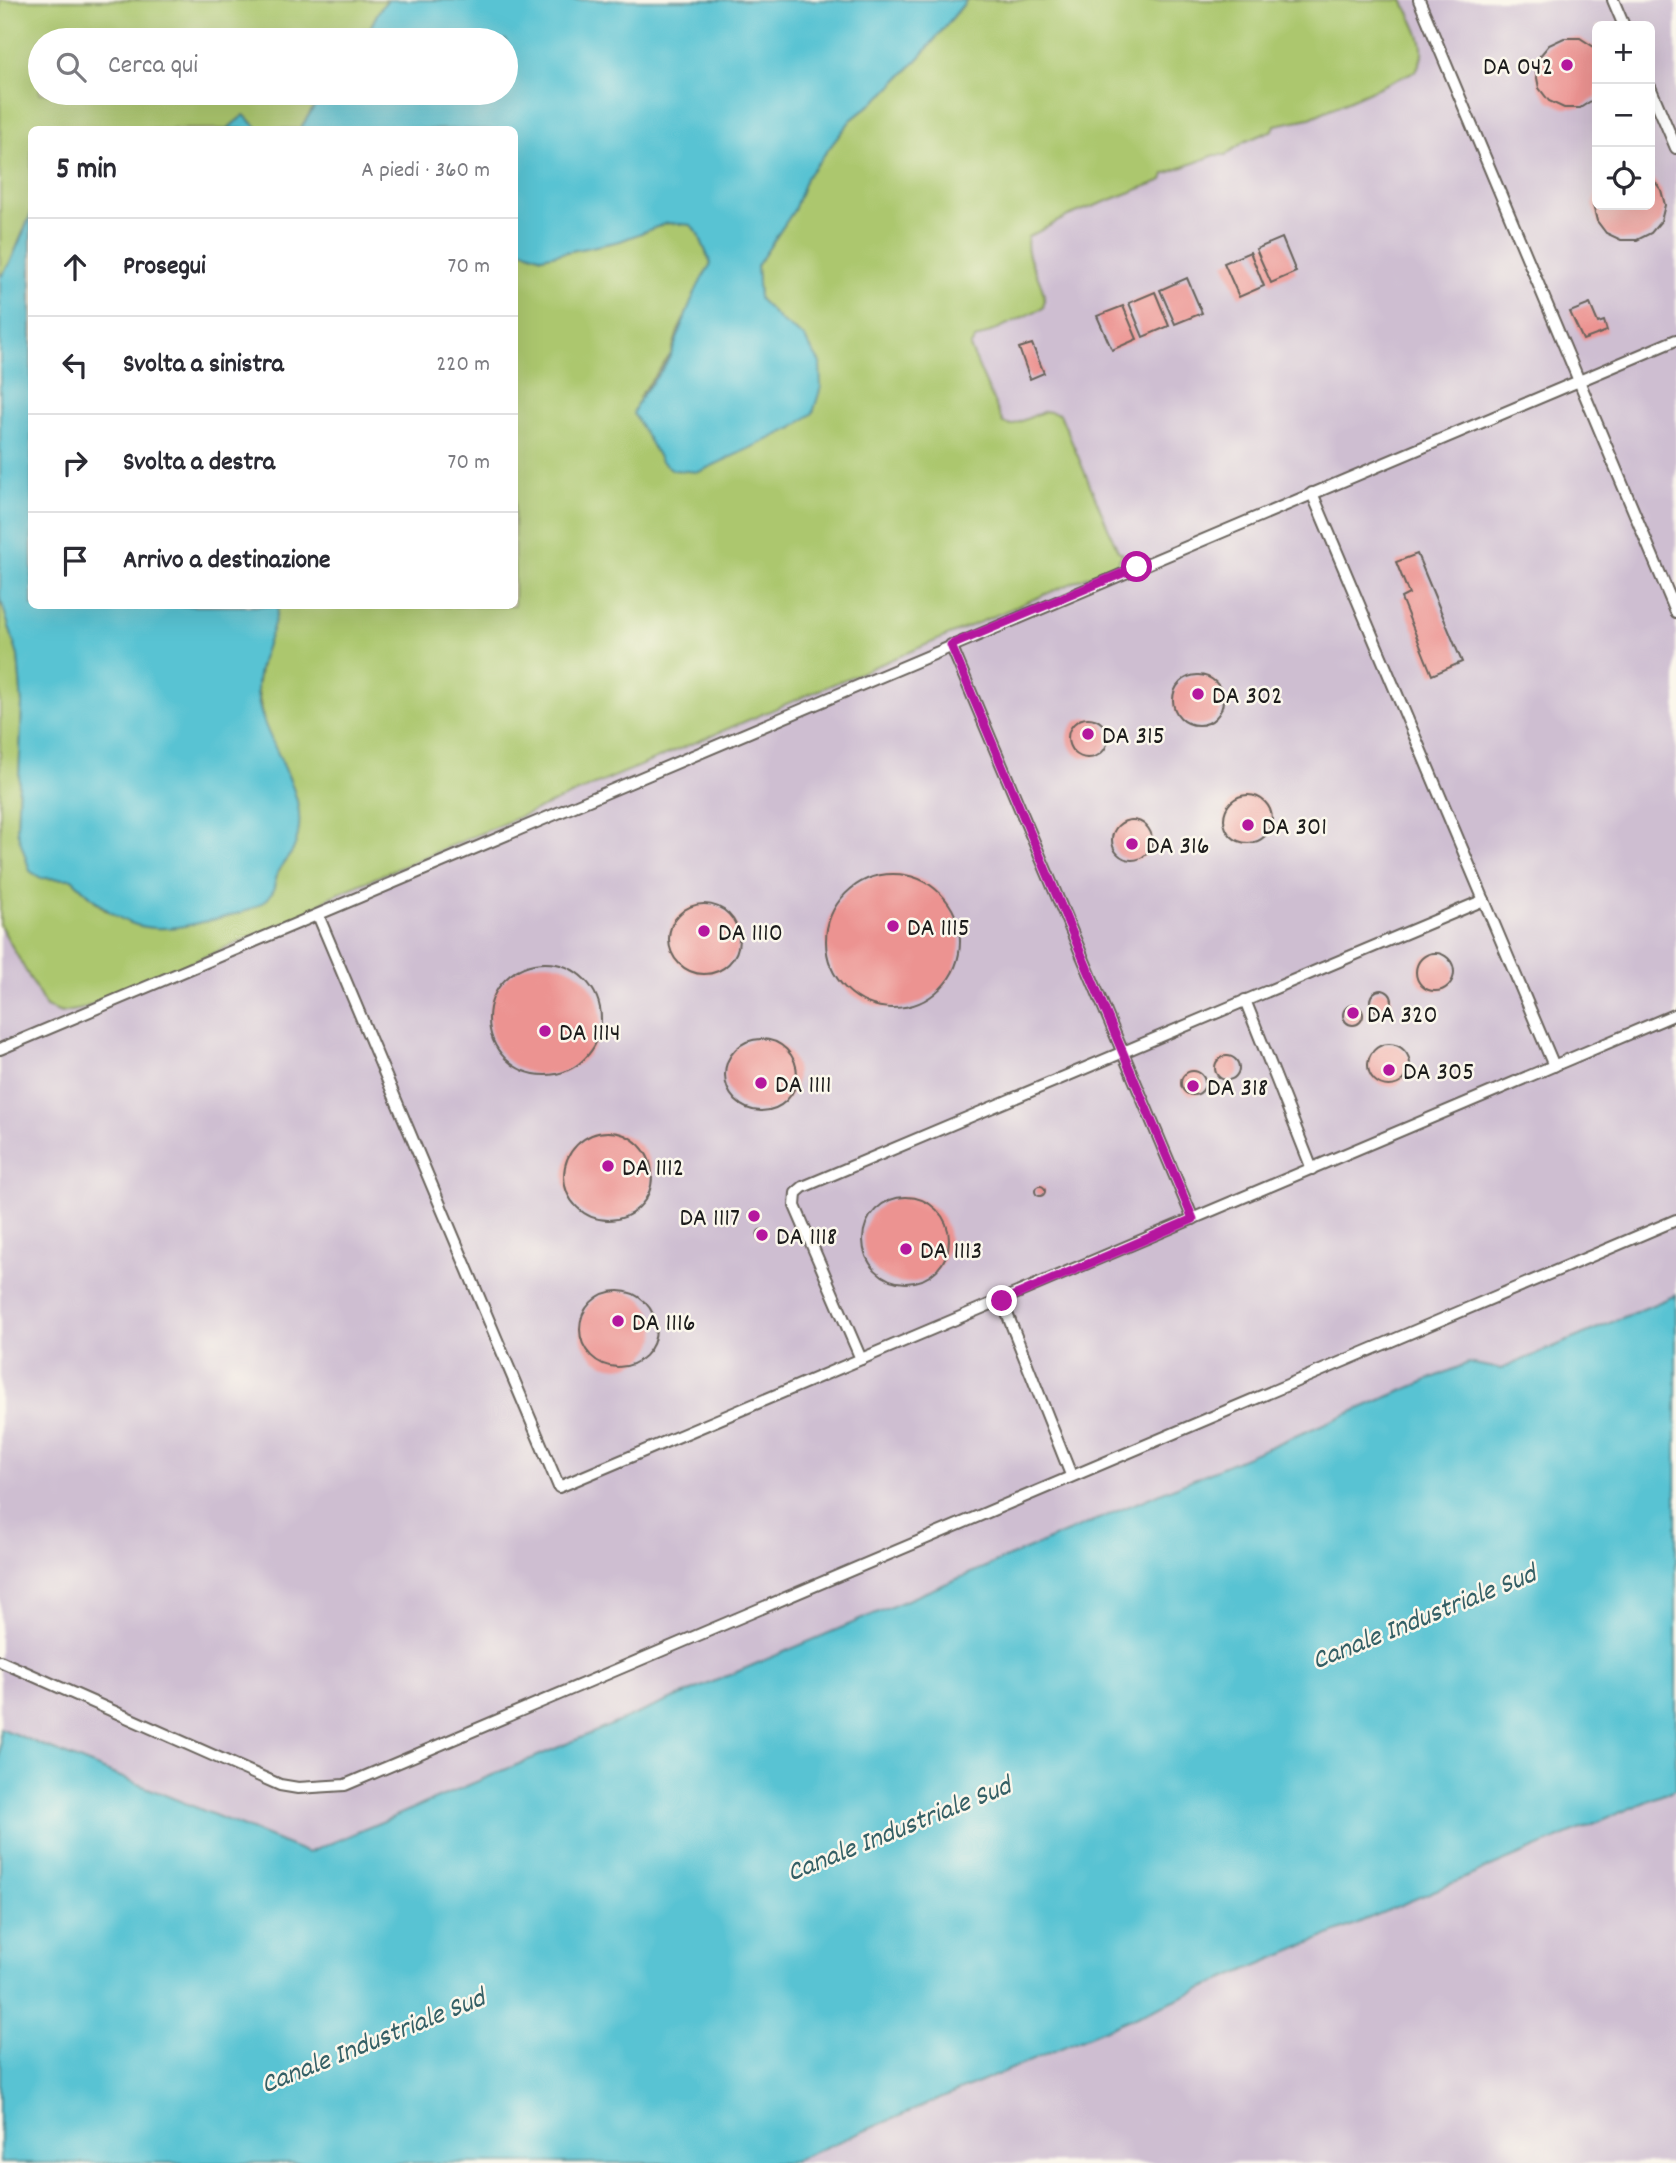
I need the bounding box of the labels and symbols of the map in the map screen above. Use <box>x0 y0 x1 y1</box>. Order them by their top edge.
place label: DA 042 <box>1483 50 1553 87</box>
marker: DA 042 <box>1559 57 1575 73</box>
route start <box>1121 551 1152 582</box>
place label: DA 302 <box>1212 679 1283 716</box>
marker: DA 302 <box>1190 686 1206 702</box>
place label: DA 315 <box>1102 719 1165 756</box>
marker: DA 315 <box>1080 726 1096 742</box>
place label: DA 301 <box>1262 810 1327 847</box>
marker: DA 301 <box>1240 817 1256 833</box>
place label: DA 316 <box>1146 829 1210 866</box>
marker: DA 316 <box>1124 836 1140 852</box>
place label: DA 1115 <box>907 911 970 948</box>
place label: DA 1110 <box>718 916 783 953</box>
marker: DA 1115 <box>885 918 901 934</box>
marker: DA 1110 <box>696 923 712 939</box>
place label: DA 320 <box>1367 998 1438 1035</box>
marker: DA 320 <box>1345 1005 1361 1021</box>
place label: DA 1114 <box>559 1016 620 1053</box>
marker: DA 1114 <box>537 1023 553 1039</box>
place label: DA 305 <box>1403 1055 1474 1092</box>
marker: DA 305 <box>1381 1062 1397 1078</box>
place label: DA 1111 <box>775 1068 831 1105</box>
place label: DA 318 <box>1207 1071 1268 1108</box>
marker: DA 1111 <box>753 1075 769 1091</box>
marker: DA 318 <box>1185 1078 1201 1094</box>
place label: DA 1112 <box>622 1151 684 1188</box>
marker: DA 1112 <box>600 1158 616 1174</box>
place label: DA 1117 <box>679 1201 740 1238</box>
marker: DA 1117 <box>746 1208 762 1224</box>
place label: DA 1118 <box>776 1220 837 1257</box>
marker: DA 1118 <box>754 1227 770 1243</box>
place label: DA 1113 <box>920 1234 982 1271</box>
marker: DA 1113 <box>898 1241 914 1257</box>
route end <box>986 1285 1017 1316</box>
place label: DA 1116 <box>632 1306 695 1343</box>
marker: DA 1116 <box>610 1313 626 1329</box>
water label: Canale Industriale Sud <box>1307 1555 1547 1683</box>
water label: Canale Industriale Sud <box>782 1767 1022 1895</box>
water label: Canale Industriale Sud <box>256 1979 496 2107</box>

